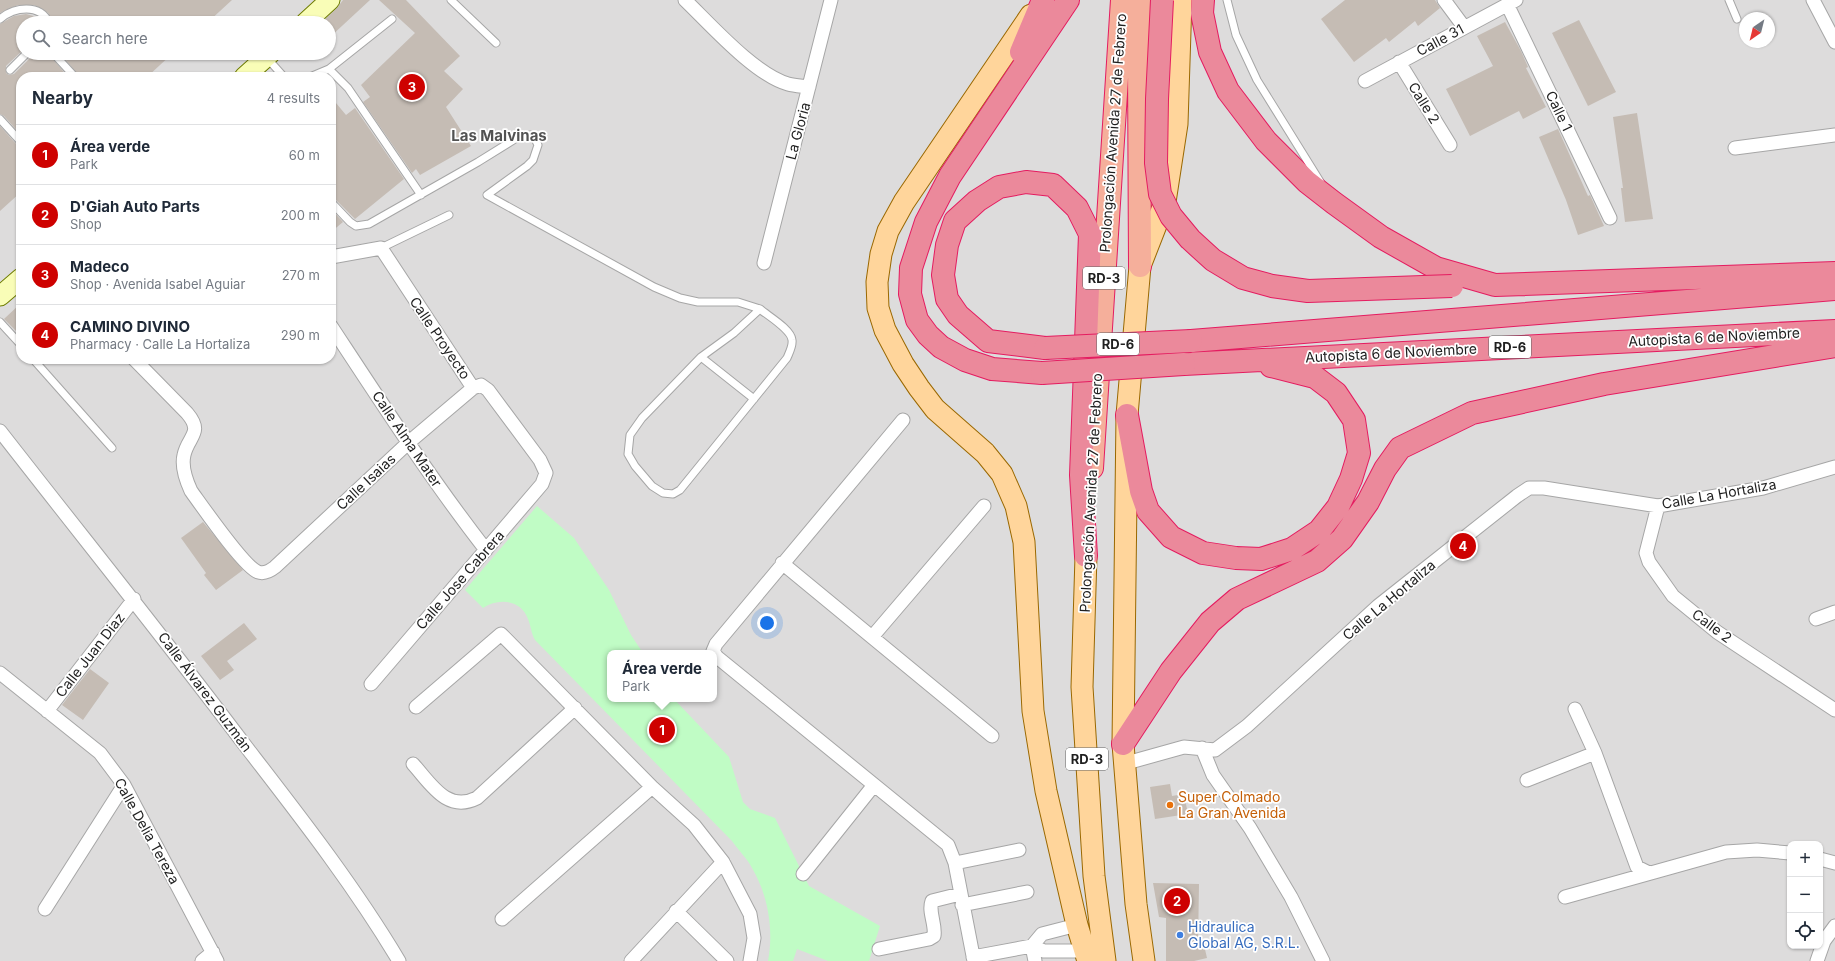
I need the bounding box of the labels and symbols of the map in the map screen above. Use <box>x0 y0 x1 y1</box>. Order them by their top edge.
north arrow <box>1739 12 1775 48</box>
street label: Prolongación Avenida 27 de Febrero <box>1096 13 1129 253</box>
street label: Calle 31 <box>1413 20 1466 59</box>
pin: 3 <box>399 72 425 102</box>
street label: Calle 2 <box>1405 79 1444 127</box>
street label: Calle 1 <box>1542 88 1576 134</box>
street label: La Gloria <box>782 100 813 161</box>
district label: Las Malvinas <box>451 126 547 145</box>
road number: RD-3 <box>1083 267 1125 289</box>
street label: Calle Proyecto <box>407 293 474 382</box>
street label: Autopista 6 de Noviembre <box>1628 324 1800 349</box>
road number: RD-6 <box>1097 333 1139 355</box>
road number: RD-6 <box>1489 336 1531 358</box>
street label: Autopista 6 de Noviembre <box>1305 340 1477 365</box>
street label: Prolongación Avenida 27 de Febrero <box>1076 373 1105 613</box>
street label: Calle Alma Mater <box>369 387 446 490</box>
street label: Calle Isaias <box>333 450 399 513</box>
street label: Calle La Hortaliza <box>1660 475 1777 512</box>
street label: Calle Jose Cabrera <box>412 527 507 633</box>
pin: 4 <box>1450 531 1476 561</box>
street label: Calle La Hortaliza <box>1339 556 1439 643</box>
street label: Calle 2 <box>1689 605 1736 646</box>
street label: Calle Juan Diaz <box>51 609 128 700</box>
your location <box>757 613 777 633</box>
street label: Calle Álvarez Guzmán <box>155 629 256 755</box>
pin: 1 <box>649 715 675 745</box>
road number: RD-3 <box>1066 748 1108 770</box>
street label: Calle Delia Tereza <box>111 775 184 887</box>
place label: Super Colmado La Gran Avenida <box>1178 788 1286 821</box>
marker: Super Colmado La Gran Avenida <box>1165 800 1175 810</box>
pin: 2 <box>1164 886 1190 916</box>
place label: Hidraulica Global AG, S.R.L. <box>1188 918 1300 951</box>
marker: Hidraulica Global AG, S.R.L. <box>1175 930 1185 940</box>

